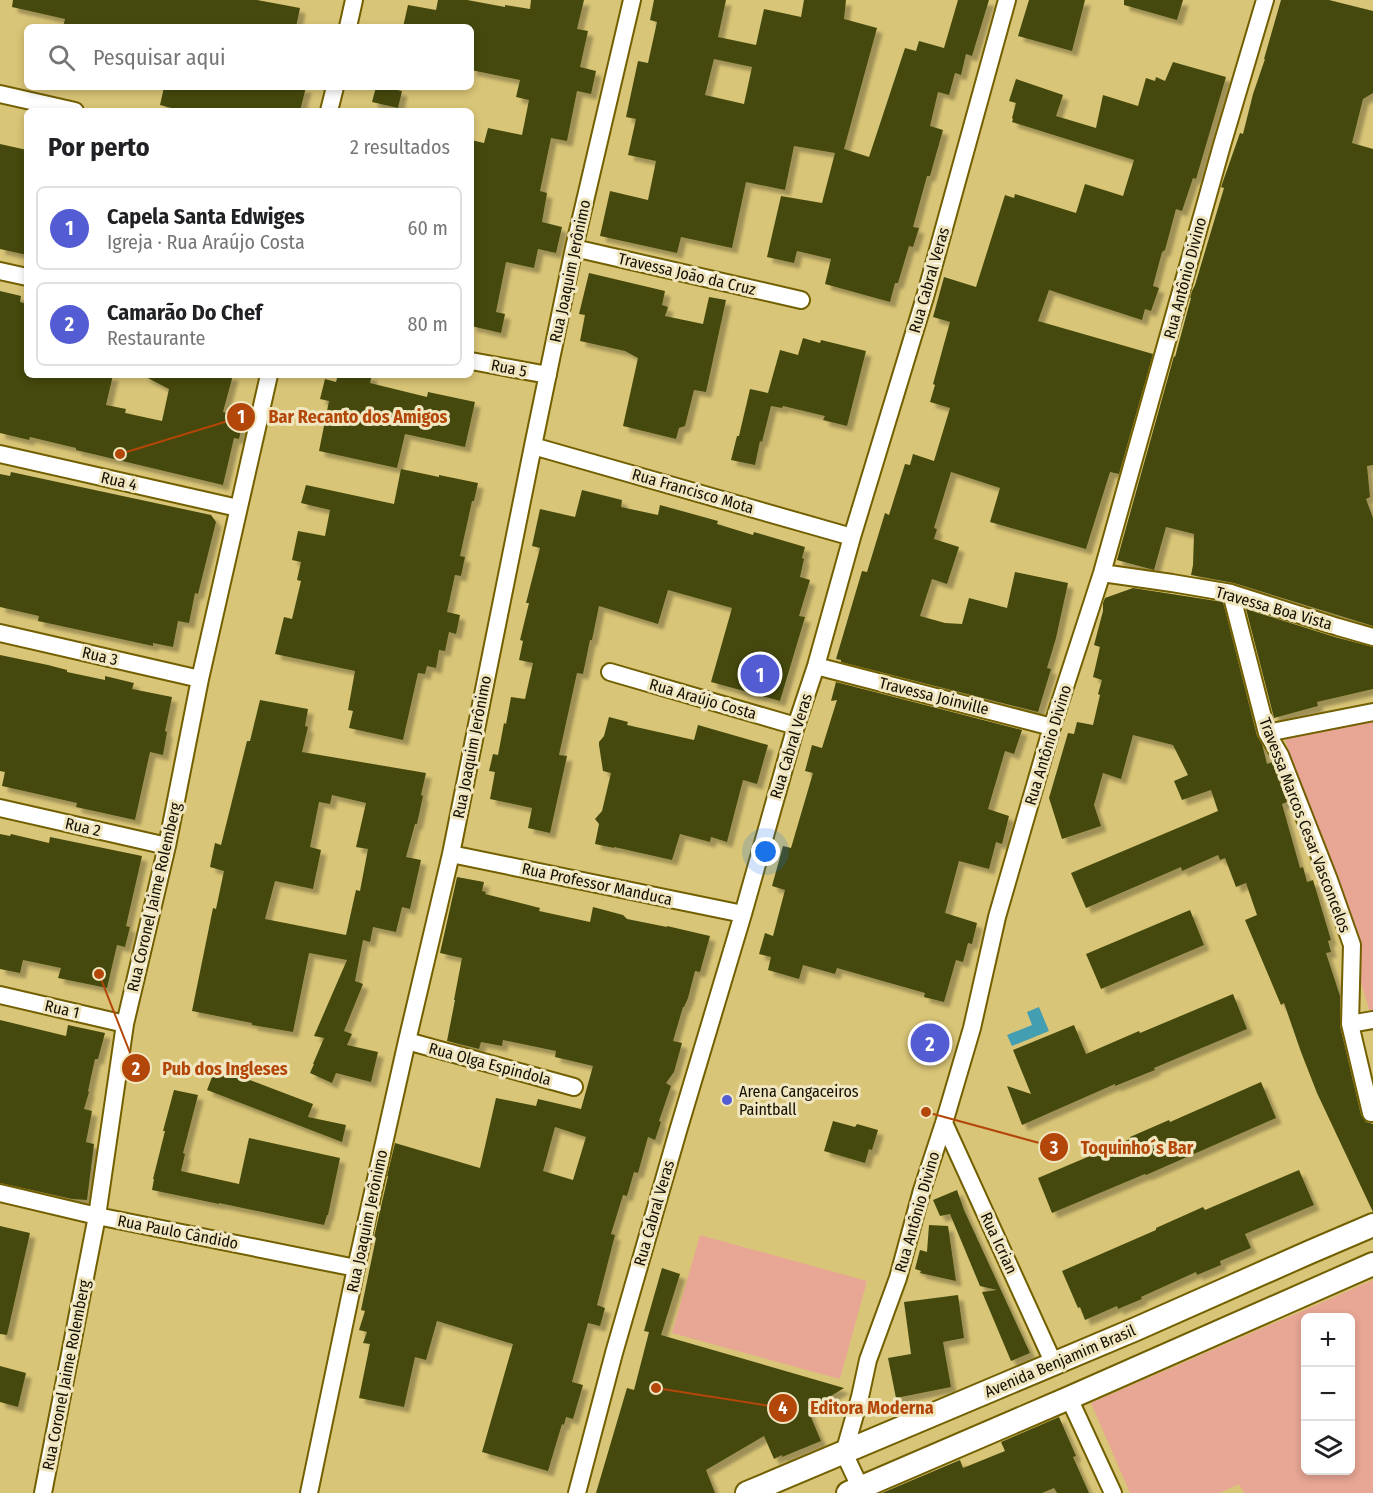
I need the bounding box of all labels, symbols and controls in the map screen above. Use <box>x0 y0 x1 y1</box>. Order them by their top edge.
search box <box>24 24 474 90</box>
icon: search <box>45 41 78 74</box>
text: Pesquisar aqui <box>93 44 225 71</box>
text: Por perto <box>48 132 150 163</box>
text: 2 resultados <box>350 135 450 159</box>
street label: Rua Joaquim Jerônimo <box>546 198 594 344</box>
text: Capela Santa Edwiges <box>107 203 305 230</box>
street label: Rua Antônio Divino <box>1160 215 1210 341</box>
text: 1 <box>65 216 74 240</box>
text: 60 m <box>408 216 448 240</box>
street label: Rua Cabral Veras <box>905 225 953 335</box>
text: Igreja · Rua Araújo Costa <box>107 230 305 254</box>
street label: Travessa João da Cruz <box>616 249 758 299</box>
text: Camarão Do Chef <box>107 299 262 326</box>
text: 2 <box>65 312 74 336</box>
text: 80 m <box>408 312 448 336</box>
text: Restaurante <box>107 326 206 350</box>
street label: Rua 5 <box>489 355 529 381</box>
callout: Bar Recanto dos Amigos <box>226 399 459 435</box>
text: 1 <box>237 406 245 428</box>
text: Bar Recanto dos Amigos <box>269 406 448 428</box>
street label: Rua Francisco Mota <box>630 465 756 517</box>
street label: Rua 4 <box>99 468 139 494</box>
street label: Travessa Boa Vista <box>1214 582 1335 634</box>
street label: Rua 3 <box>80 643 120 669</box>
pin: 1 <box>740 652 780 696</box>
street label: Travessa Joinville <box>877 673 991 719</box>
street label: Rua Joaquim Jerônimo <box>449 674 495 820</box>
street label: Rua Araújo Costa <box>647 675 759 723</box>
street label: Rua Antônio Divino <box>1021 682 1075 808</box>
street label: Rua Cabral Veras <box>766 691 816 801</box>
street label: Travessa Marcos Cesar Vasconcelos <box>1255 715 1355 935</box>
street label: Rua Coronel Jaime Rolemberg <box>123 800 185 993</box>
street label: Rua 2 <box>63 814 103 840</box>
your location <box>751 837 780 866</box>
street label: Rua Professor Manduca <box>520 859 674 909</box>
street label: Rua 1 <box>43 996 81 1022</box>
pin: 2 <box>910 1020 950 1066</box>
street label: Rua Olga Espindola <box>427 1039 553 1090</box>
callout: Pub dos Ingleses <box>121 1050 300 1086</box>
text: 2 <box>131 1058 140 1080</box>
text: Pub dos Ingleses <box>162 1058 288 1080</box>
place label: Arena Cangaceiros Paintball <box>739 1082 859 1119</box>
marker: Arena Cangaceiros Paintball <box>720 1093 734 1107</box>
callout: Toquinho´s Bar <box>1039 1129 1205 1165</box>
text: 3 <box>1049 1137 1059 1159</box>
text: Toquinho´s Bar <box>1081 1137 1194 1159</box>
street label: Rua Joaquim Jerônimo <box>343 1148 391 1294</box>
street label: Rua Antônio Divino <box>891 1149 943 1275</box>
street label: Rua Cabral Veras <box>630 1158 678 1268</box>
street label: Rua Icrian <box>977 1209 1021 1277</box>
street label: Rua Paulo Cândido <box>116 1211 240 1253</box>
street label: Rua Coronel Jaime Rolemberg <box>38 1278 94 1472</box>
map controls <box>1301 1313 1355 1475</box>
button: + <box>1301 1313 1355 1367</box>
street label: Avenida Benjamim Brasil <box>982 1321 1138 1401</box>
button: − <box>1301 1367 1355 1421</box>
callout: Editora Moderna <box>768 1390 946 1426</box>
text: 4 <box>778 1397 788 1419</box>
text: Editora Moderna <box>810 1397 934 1419</box>
button: layers <box>1301 1421 1355 1475</box>

